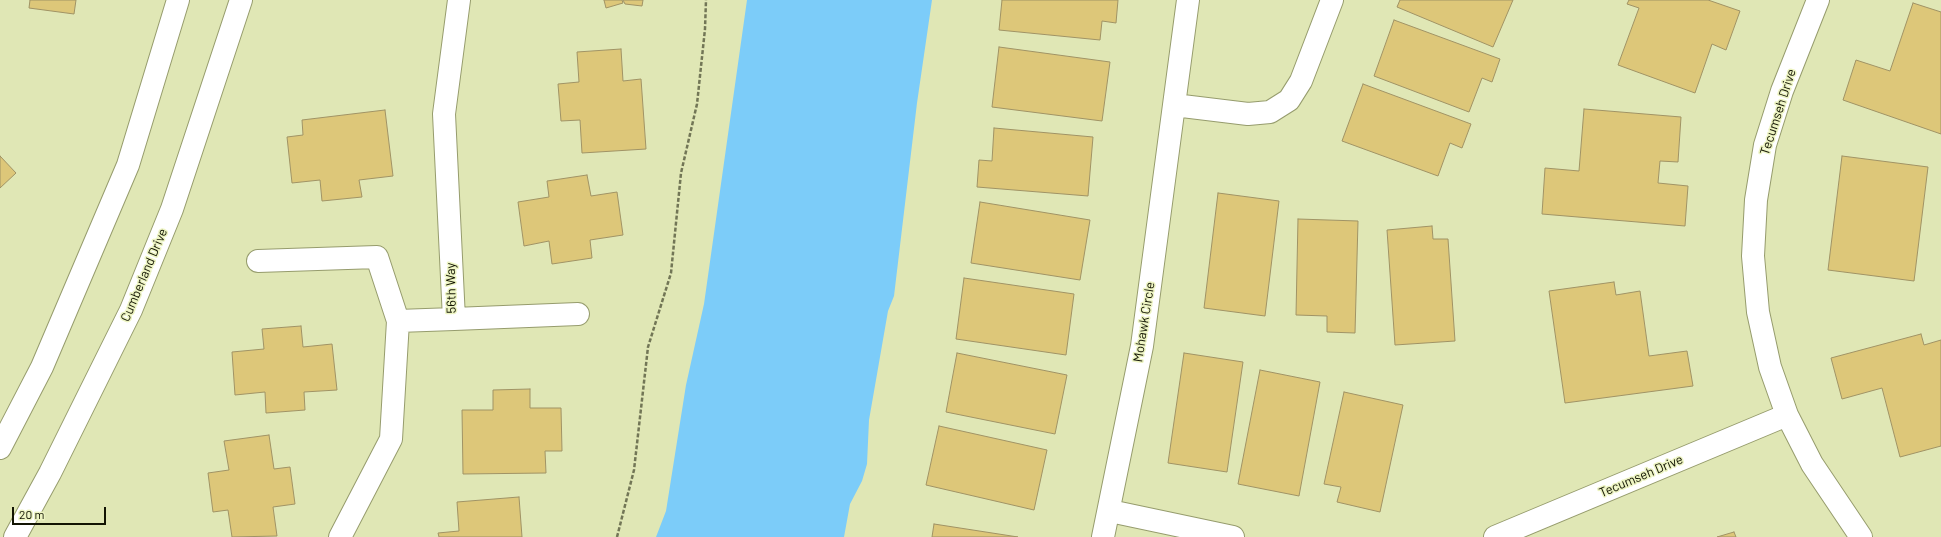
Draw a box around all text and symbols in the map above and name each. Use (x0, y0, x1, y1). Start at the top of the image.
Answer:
street label: Tecumseh Drive (1757, 67, 1799, 157)
street label: Cumberland Drive (117, 226, 171, 324)
street label: 56th Way (443, 262, 459, 314)
street label: Mohawk Circle (1130, 281, 1158, 363)
street label: Tecumseh Drive (1597, 451, 1685, 501)
scale bar (14, 499, 108, 525)
text: 20 m (19, 507, 45, 521)

